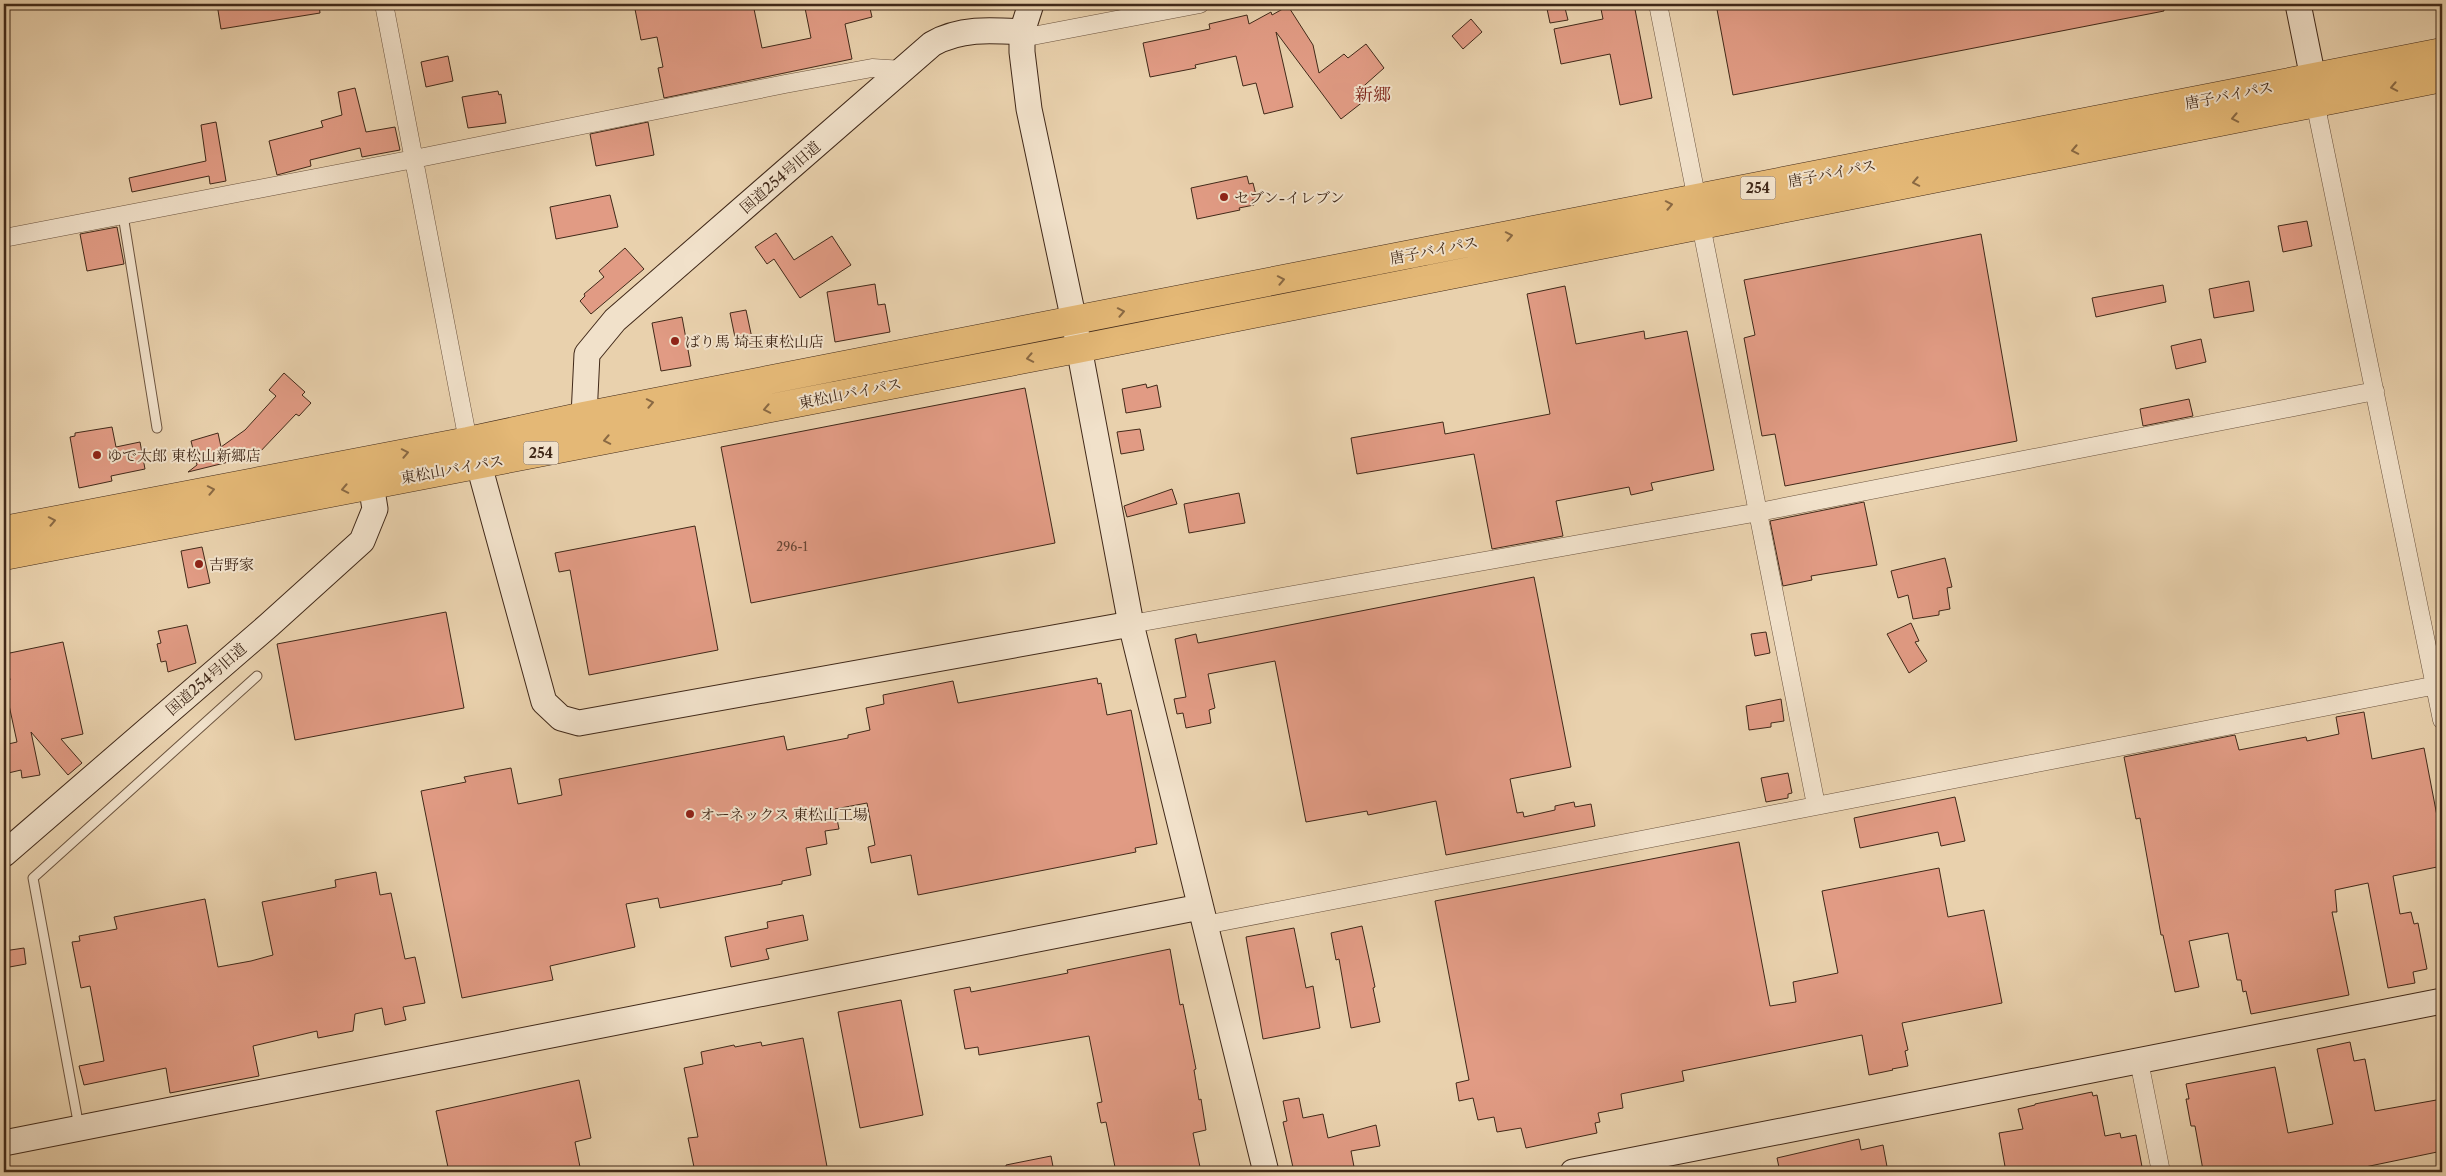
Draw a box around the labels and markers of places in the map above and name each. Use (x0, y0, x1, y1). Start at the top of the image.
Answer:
place label: セブン-イレブン (1234, 188, 1345, 207)
marker: セブン-イレブン (1218, 191, 1230, 203)
place label: ばり馬 埼玉東松山店 (685, 332, 824, 351)
marker: ばり馬 埼玉東松山店 (669, 335, 681, 347)
place label: ゆで太郎 東松山新郷店 (107, 446, 261, 465)
marker: ゆで太郎 東松山新郷店 (91, 449, 103, 461)
place label: 吉野家 (209, 555, 254, 574)
marker: 吉野家 (193, 558, 205, 570)
place label: オーネックス 東松山工場 (700, 805, 868, 824)
marker: オーネックス 東松山工場 (684, 808, 696, 820)

